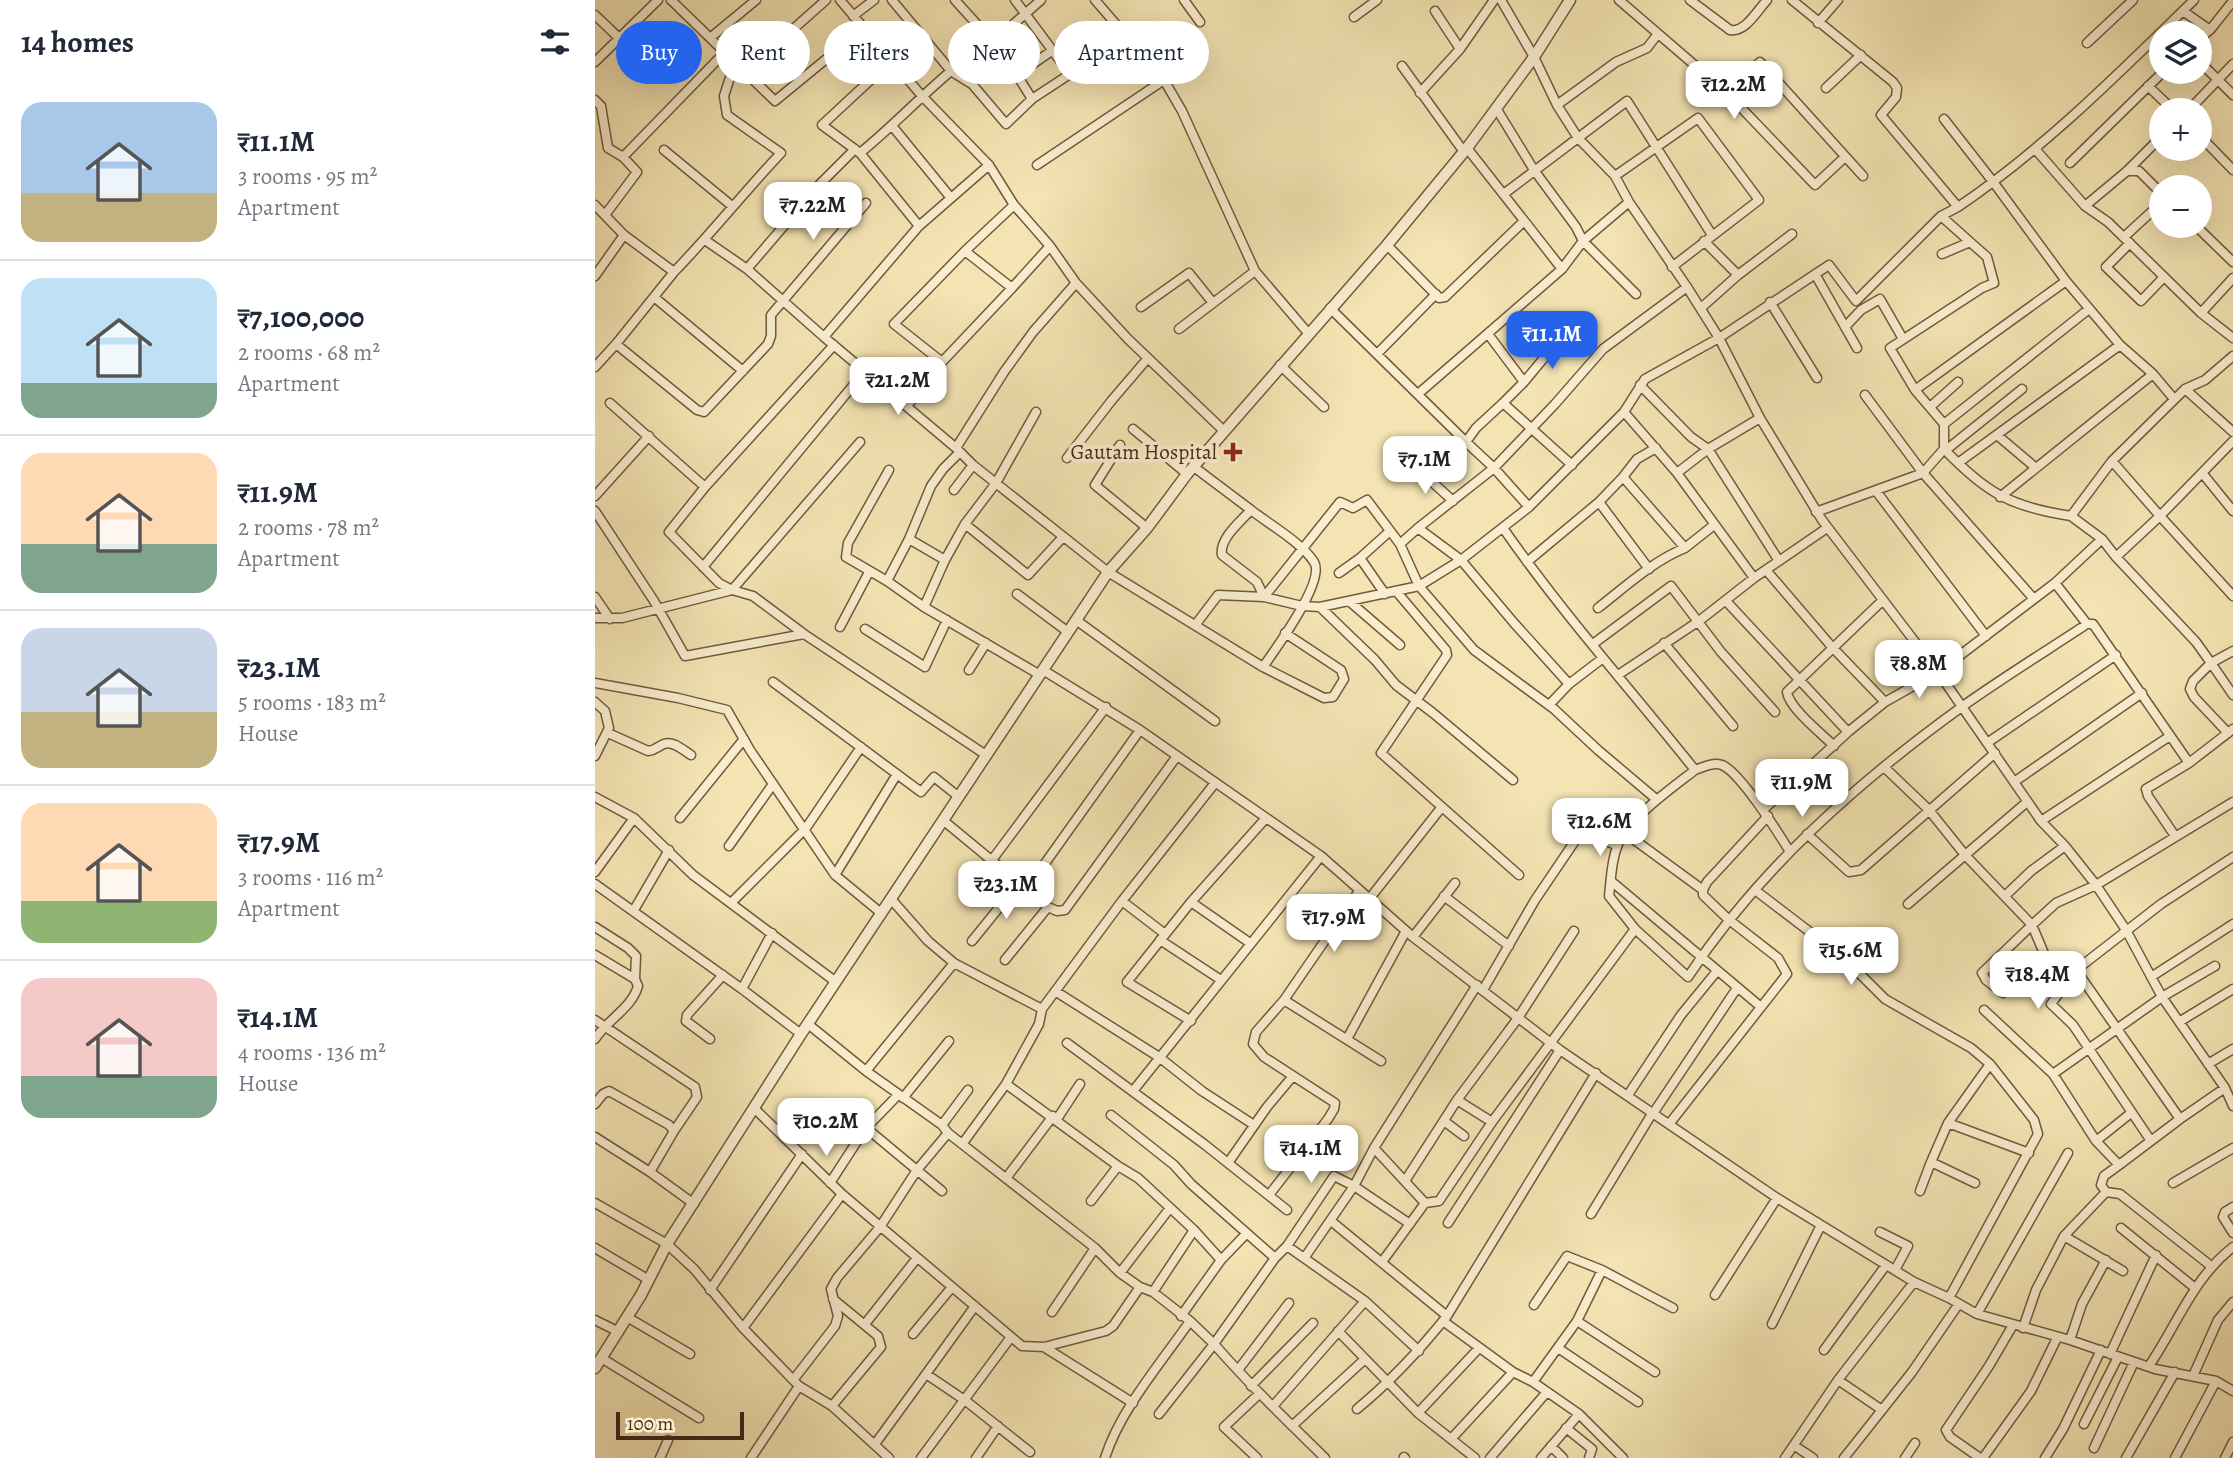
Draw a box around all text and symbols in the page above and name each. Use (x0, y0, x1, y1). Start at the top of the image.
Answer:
chip: Buy (616, 21, 702, 84)
chip: Rent (716, 21, 810, 84)
chip: Filters (824, 21, 934, 84)
chip: New (948, 21, 1040, 84)
chip: Apartment (1054, 21, 1209, 84)
map controls (2149, 21, 2212, 238)
button: layers (2149, 21, 2212, 84)
text: 14 homes (21, 22, 134, 62)
icon: filters (536, 23, 574, 61)
pin: ₹12.2M (1677, 61, 1791, 121)
text: ₹12.2M (1702, 68, 1766, 99)
button: + (2149, 98, 2212, 161)
text: ₹11.1M (238, 121, 315, 161)
icon: home (77, 130, 161, 214)
text: 3 rooms · 95 m² (238, 161, 377, 192)
button: − (2149, 175, 2212, 238)
pin: ₹7.22M (756, 182, 870, 242)
text: ₹7.22M (780, 189, 846, 220)
text: Apartment (238, 192, 340, 223)
text: ₹7,100,000 (238, 297, 364, 337)
icon: home (77, 306, 161, 390)
pin: ₹11.1M (1495, 312, 1609, 371)
text: ₹11.1M (1523, 318, 1581, 349)
text: 2 rooms · 68 m² (238, 337, 380, 368)
pin: ₹21.2M (841, 358, 955, 417)
text: ₹21.2M (866, 364, 930, 395)
text: Apartment (238, 368, 340, 399)
pin: ₹7.1M (1376, 436, 1474, 496)
place label: Gautam Hospital (1071, 438, 1217, 466)
marker: Gautam Hospital (1223, 442, 1243, 462)
text: ₹7.1M (1399, 443, 1451, 474)
text: ₹11.9M (238, 472, 318, 512)
icon: home (77, 481, 161, 565)
text: 2 rooms · 78 m² (238, 512, 379, 543)
text: Apartment (238, 543, 340, 574)
pin: ₹8.8M (1870, 640, 1968, 700)
text: ₹23.1M (238, 647, 321, 687)
text: ₹8.8M (1891, 647, 1947, 678)
icon: home (77, 656, 161, 740)
text: 5 rooms · 183 m² (238, 687, 386, 718)
text: House (238, 718, 298, 749)
pin: ₹11.9M (1745, 760, 1859, 819)
text: ₹11.9M (1771, 766, 1833, 797)
pin: ₹12.6M (1543, 798, 1657, 858)
text: ₹12.6M (1568, 805, 1632, 836)
text: ₹17.9M (238, 822, 320, 862)
icon: home (77, 831, 161, 915)
text: 3 rooms · 116 m² (238, 862, 383, 893)
pin: ₹23.1M (949, 862, 1063, 921)
text: ₹23.1M (974, 868, 1038, 899)
text: Apartment (238, 893, 340, 924)
pin: ₹17.9M (1277, 894, 1391, 954)
text: ₹17.9M (1303, 901, 1365, 932)
pin: ₹15.6M (1794, 928, 1908, 987)
text: ₹15.6M (1819, 934, 1883, 965)
pin: ₹18.4M (1981, 951, 2095, 1011)
text: ₹18.4M (2006, 958, 2070, 989)
text: ₹14.1M (238, 997, 318, 1037)
icon: home (77, 1006, 161, 1090)
text: 4 rooms · 136 m² (238, 1037, 386, 1068)
text: House (238, 1068, 298, 1099)
pin: ₹10.2M (769, 1098, 883, 1158)
text: ₹10.2M (793, 1105, 859, 1136)
pin: ₹14.1M (1254, 1126, 1368, 1185)
text: ₹14.1M (1280, 1132, 1342, 1163)
scale bar (616, 1409, 744, 1441)
text: 100 m (627, 1411, 673, 1437)

